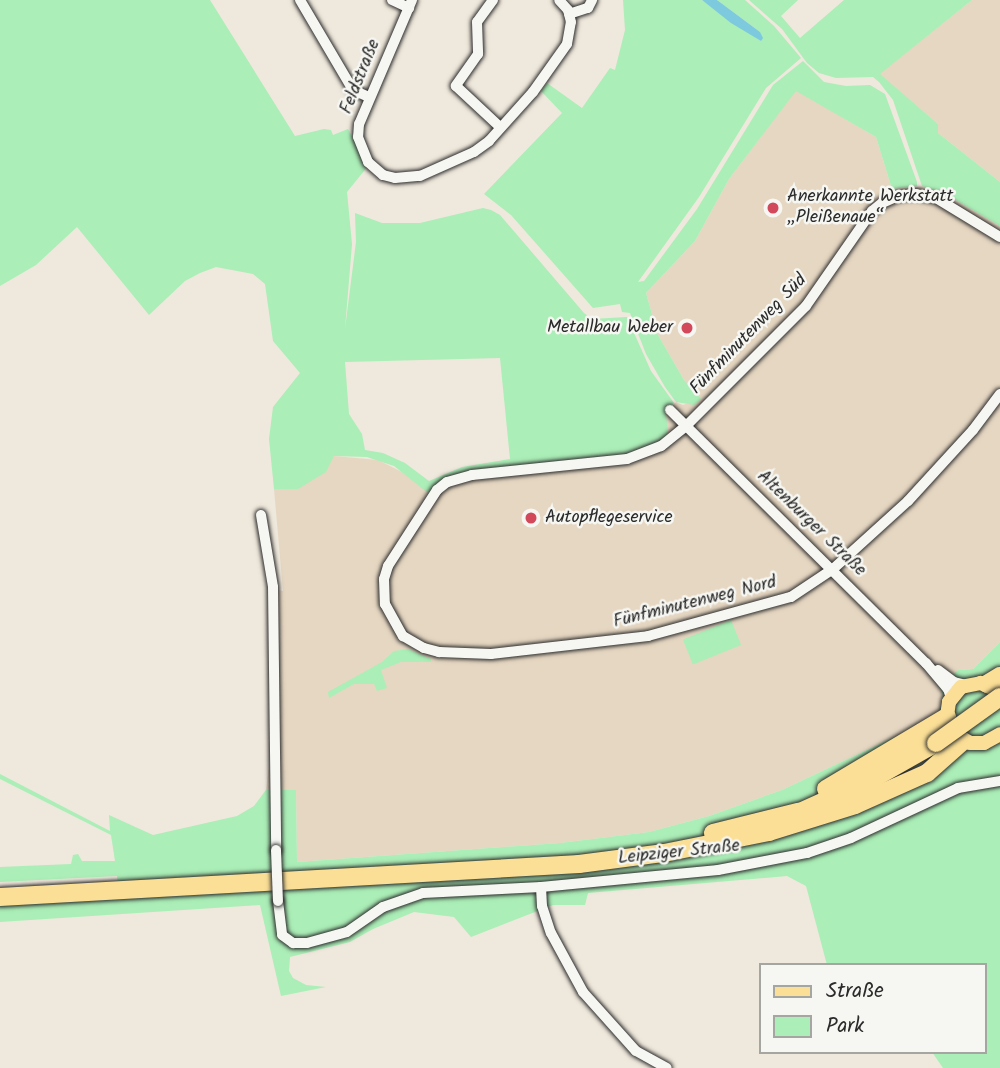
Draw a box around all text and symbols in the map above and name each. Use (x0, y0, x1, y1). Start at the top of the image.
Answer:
street label: Feldstraße (336, 37, 386, 117)
place label: Anerkannte Werkstatt „Pleißenaue“ (787, 187, 954, 230)
marker: Anerkannte Werkstatt „Pleißenaue“ (765, 200, 781, 216)
street label: Fünfminutenweg Süd (686, 270, 812, 400)
place label: Metallbau Weber (547, 317, 673, 339)
marker: Metallbau Weber (679, 320, 695, 336)
street label: Altenburger Straße (752, 466, 870, 582)
place label: Autopflegeservice (545, 507, 673, 529)
marker: Autopflegeservice (523, 510, 539, 526)
street label: Fünfminutenweg Nord (611, 572, 779, 634)
street label: Leipziger Straße (617, 836, 741, 870)
legend (758, 963, 986, 1054)
text: Straße (826, 975, 884, 1008)
text: Park (826, 1010, 864, 1043)

